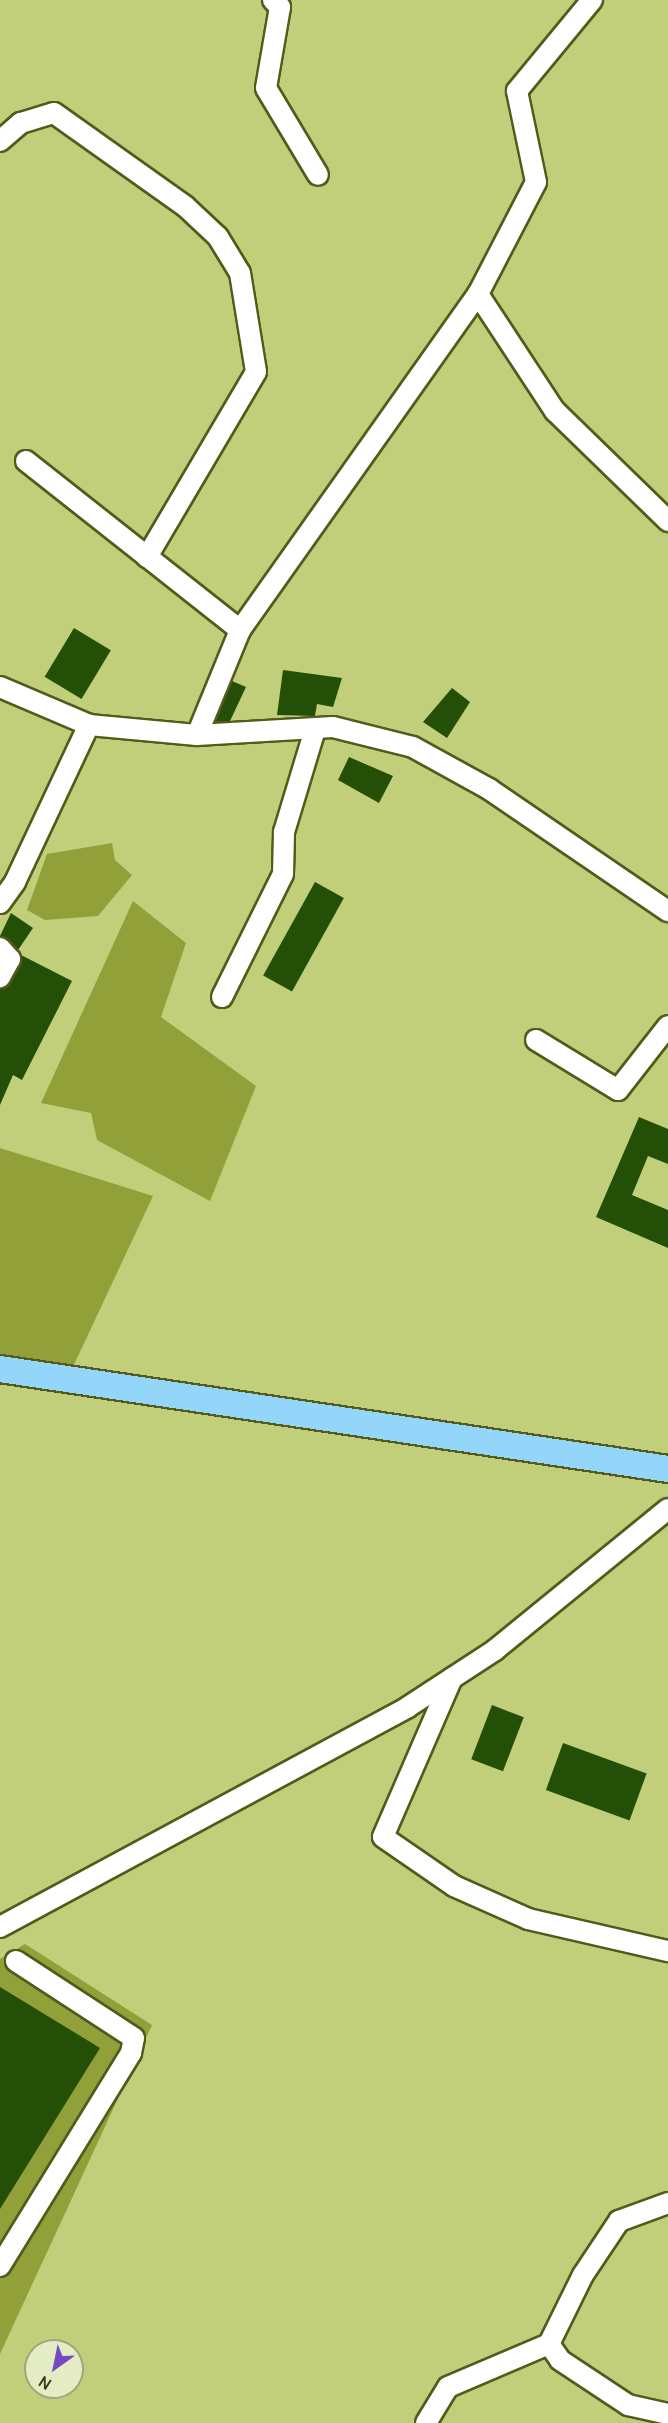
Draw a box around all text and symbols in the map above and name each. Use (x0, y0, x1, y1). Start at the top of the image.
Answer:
north arrow (24, 2339, 84, 2399)
text: N (35, 2372, 55, 2394)

